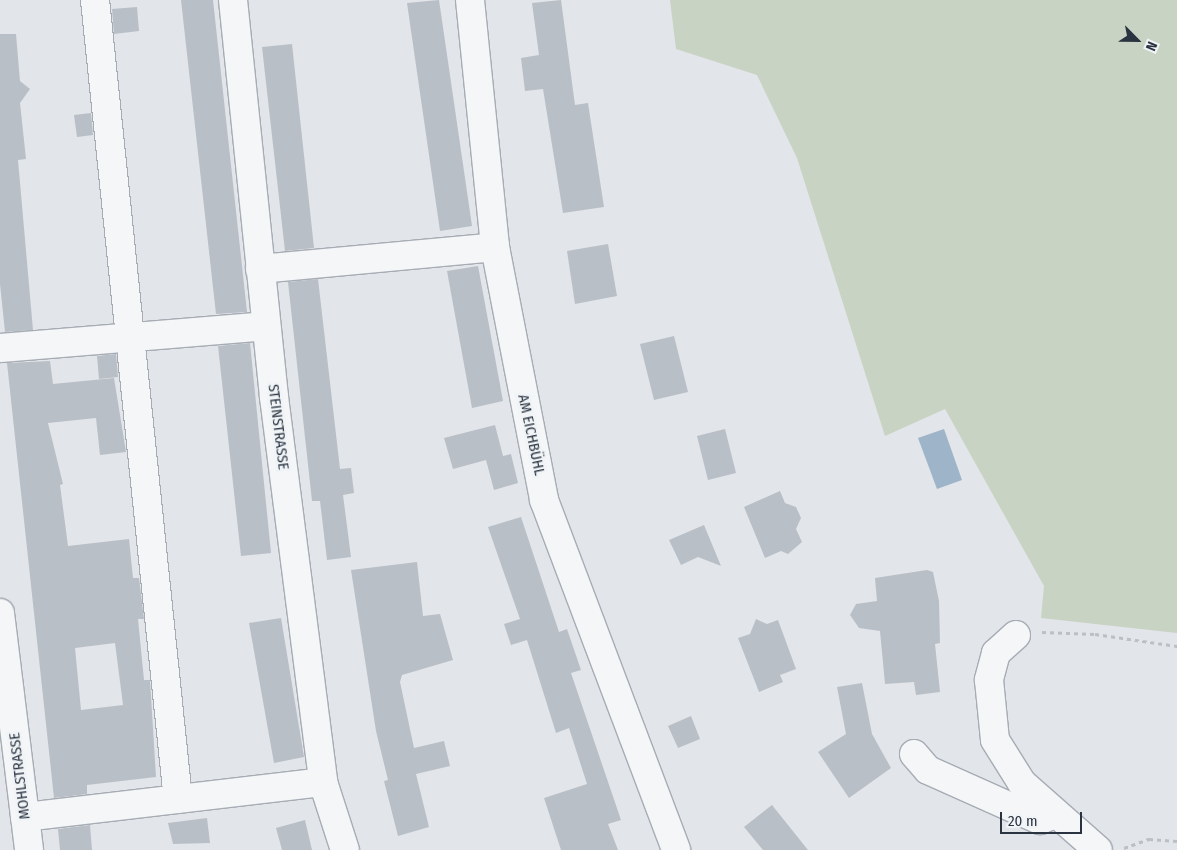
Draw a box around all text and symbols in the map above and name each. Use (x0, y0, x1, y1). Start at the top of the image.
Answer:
north arrow (1112, 15, 1162, 65)
text: N (1142, 39, 1161, 53)
street label: STEINSTRASSE (264, 383, 292, 471)
street label: AM EICHBÜHL (514, 393, 548, 477)
street label: MOHLSTRASSE (6, 732, 34, 820)
scale bar (1002, 802, 1084, 834)
text: 20 m (1008, 812, 1038, 830)

